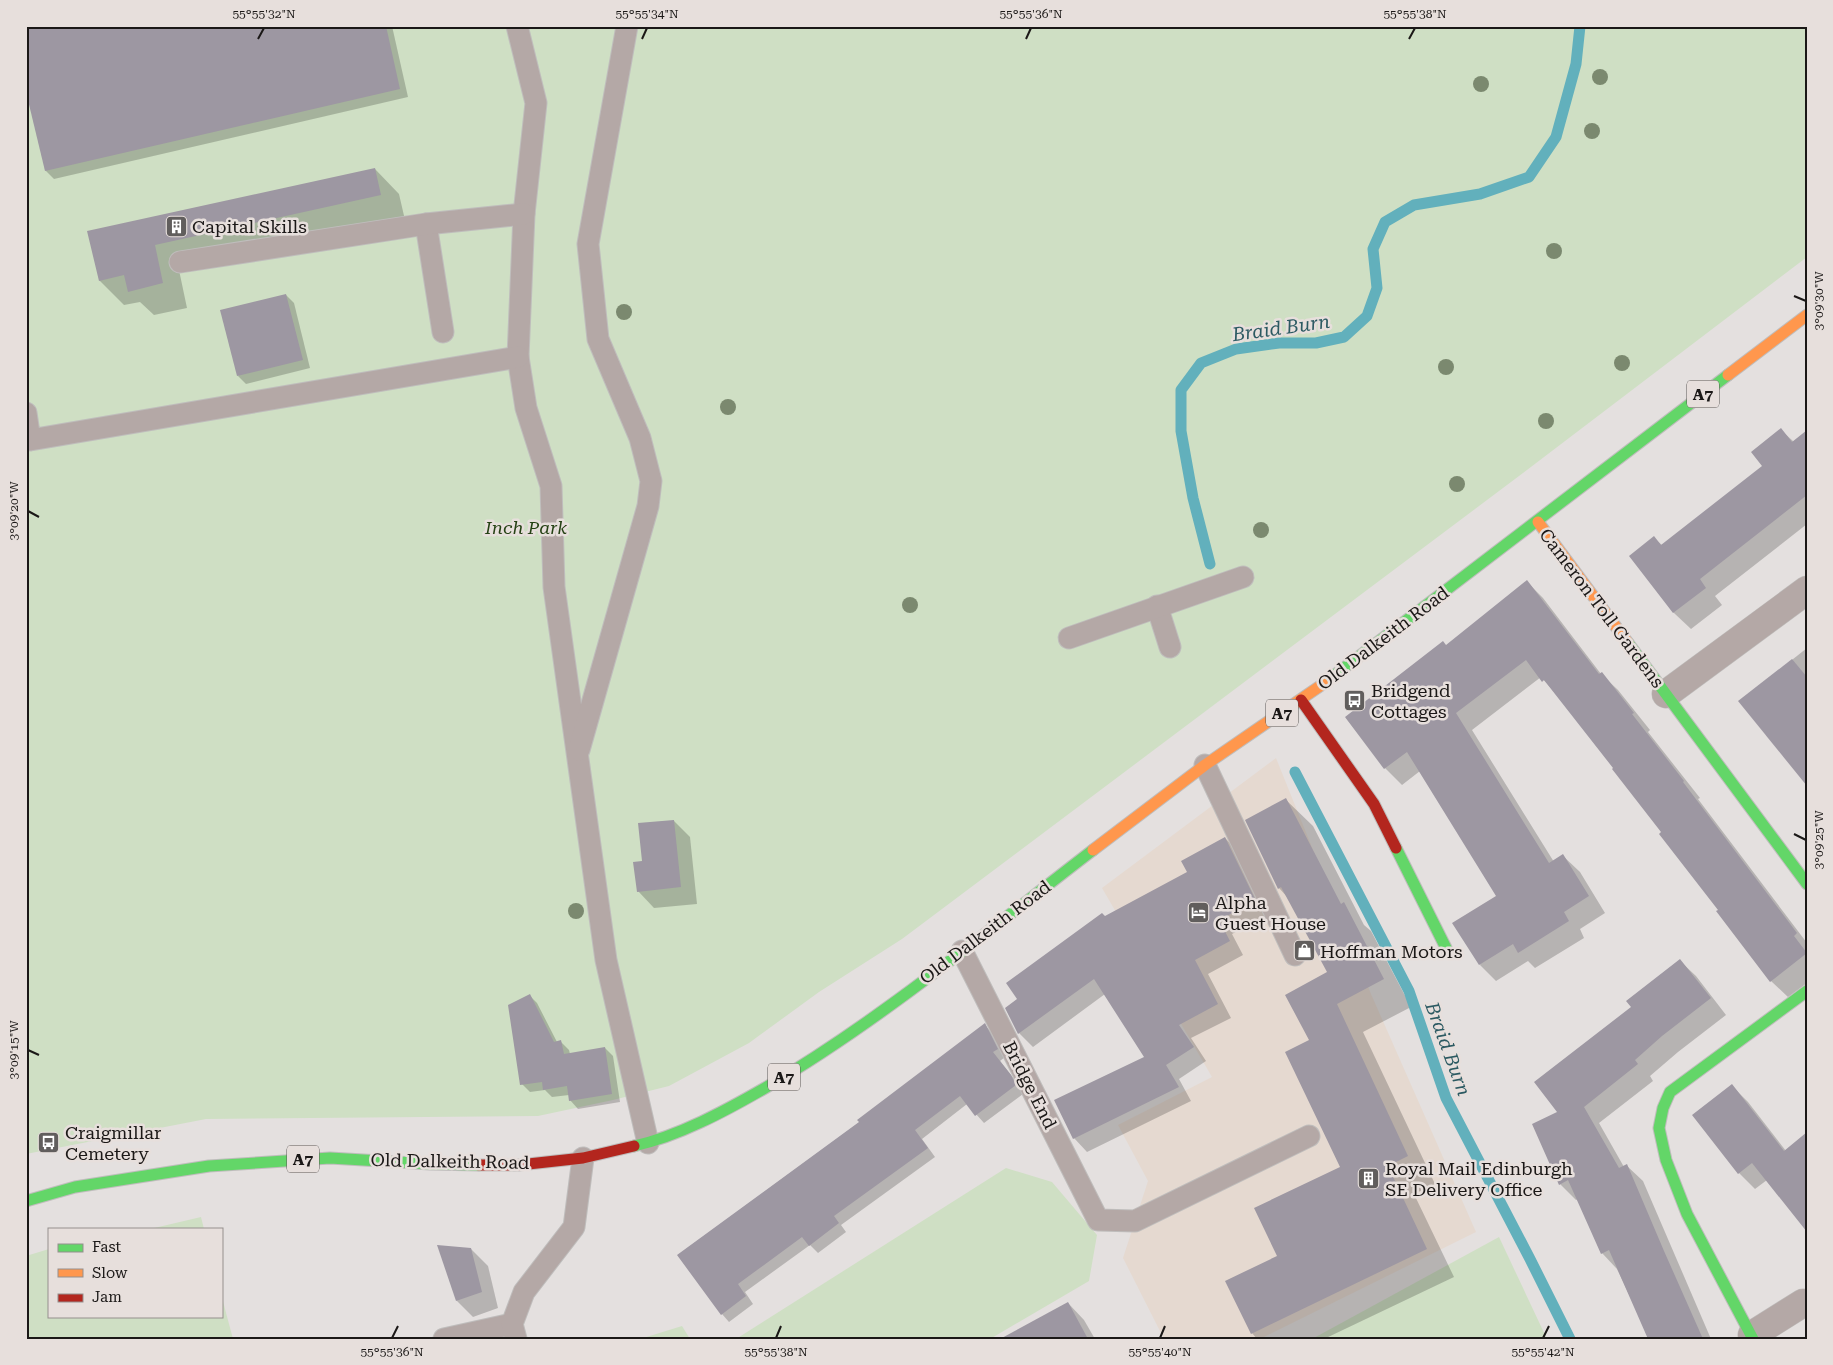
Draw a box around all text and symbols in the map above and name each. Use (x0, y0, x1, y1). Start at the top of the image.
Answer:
text: 55°55'32"N (232, 7, 296, 21)
text: 55°55'34"N (615, 7, 679, 21)
text: 55°55'36"N (999, 7, 1063, 21)
text: 55°55'38"N (1383, 7, 1447, 21)
building icon: Capital Skills (164, 214, 188, 238)
place label: Capital Skills (192, 216, 307, 237)
text: 3°09'30"W (1812, 271, 1826, 331)
water label: Braid Burn (1230, 310, 1331, 346)
road number: A7 (1687, 380, 1719, 408)
text: 3°09'20"W (7, 481, 21, 541)
park label: Inch Park (484, 517, 567, 538)
street label: Cameron Toll Gardens (1535, 524, 1669, 692)
street label: Old Dalkeith Road (1313, 582, 1453, 694)
place label: Bridgend Cottages (1371, 680, 1451, 722)
bus stop icon: Bridgend Cottages (1343, 688, 1367, 712)
road number: A7 (1266, 700, 1298, 726)
text: 3°09'25"W (1812, 810, 1826, 870)
street label: Old Dalkeith Road (915, 876, 1055, 988)
place label: Alpha Guest House (1215, 892, 1326, 934)
hotel icon: Alpha Guest House (1187, 900, 1211, 924)
shop icon: Hoffman Motors (1292, 939, 1316, 963)
place label: Hoffman Motors (1320, 941, 1463, 962)
water label: Braid Burn (1420, 998, 1476, 1099)
text: 3°09'15"W (7, 1020, 21, 1080)
street label: Bridge End (999, 1038, 1061, 1133)
road number: A7 (768, 1064, 800, 1090)
place label: Craigmillar Cemetery (65, 1122, 161, 1164)
bus stop icon: Craigmillar Cemetery (37, 1130, 61, 1154)
road number: A7 (287, 1146, 319, 1172)
street label: Old Dalkeith Road (370, 1149, 530, 1173)
place label: Royal Mail Edinburgh SE Delivery Office (1385, 1158, 1573, 1200)
building icon: Royal Mail Edinburgh SE Delivery Office (1357, 1166, 1381, 1190)
legend (48, 1228, 222, 1318)
text: Fast (92, 1238, 122, 1256)
text: Slow (92, 1264, 128, 1282)
text: Jam (92, 1288, 122, 1306)
text: 55°55'36"N (360, 1345, 424, 1359)
text: 55°55'38"N (744, 1345, 808, 1359)
text: 55°55'40"N (1128, 1345, 1192, 1359)
text: 55°55'42"N (1511, 1345, 1575, 1359)

